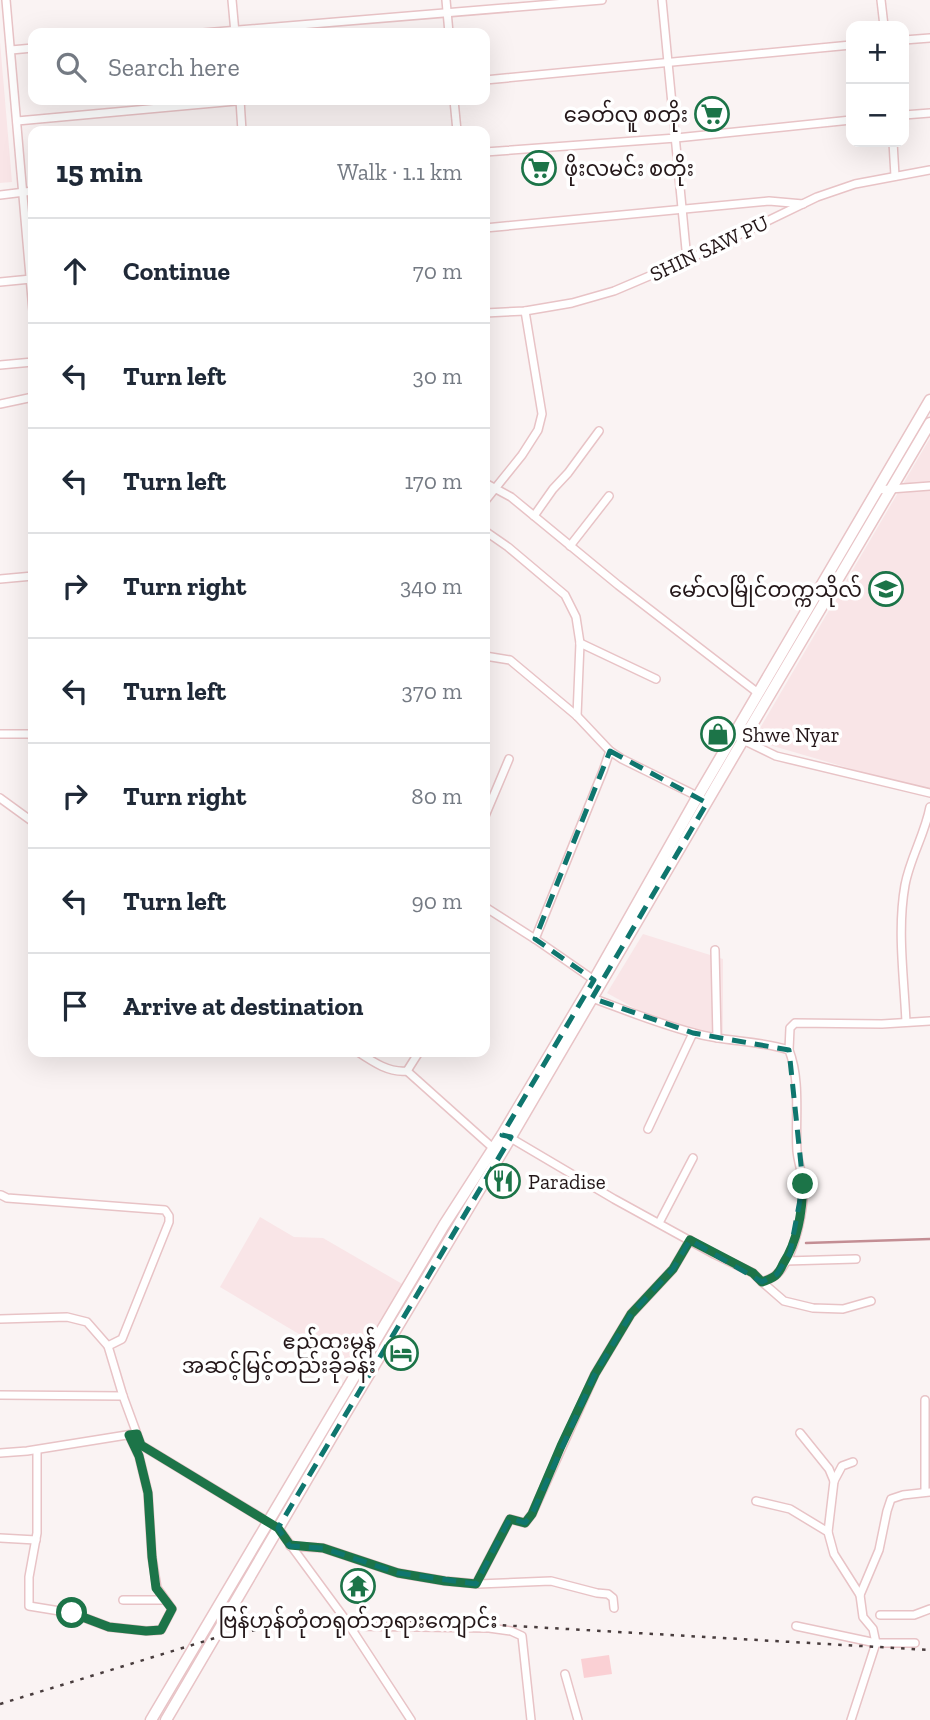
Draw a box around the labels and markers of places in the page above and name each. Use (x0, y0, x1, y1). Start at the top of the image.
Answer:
supermarket icon: ခေတ်လူ စတိုး (693, 95, 731, 133)
place label: ခေတ်လူ စတိုး (564, 99, 688, 132)
supermarket icon: ဖိုးလမင်း စတိုး (520, 149, 558, 187)
place label: ဖိုးလမင်း စတိုး (564, 153, 694, 186)
school or university icon: မော်လမြိုင်တက္ကသိုလ် (867, 570, 905, 608)
place label: မော်လမြိုင်တက္ကသိုလ် (669, 574, 862, 607)
shop icon: Shwe Nyar (699, 715, 737, 753)
place label: Shwe Nyar (742, 722, 840, 747)
restaurant icon: Paradise (484, 1162, 522, 1200)
place label: Paradise (528, 1169, 606, 1194)
place label: ဧည့်ထူးမွန် အဆင့်မြင့်တည်းခိုခန်း (182, 1326, 376, 1383)
hotel icon: ဧည့်ထူးမွန် အဆင့်မြင့်တည်းခိုခန်း (382, 1334, 420, 1372)
temple icon: ဗြန်ဟုန်တုံတရုတ်ဘုရားကျောင်း (339, 1567, 377, 1605)
place label: ဗြန်ဟုန်တုံတရုတ်ဘုရားကျောင်း (219, 1605, 497, 1639)

